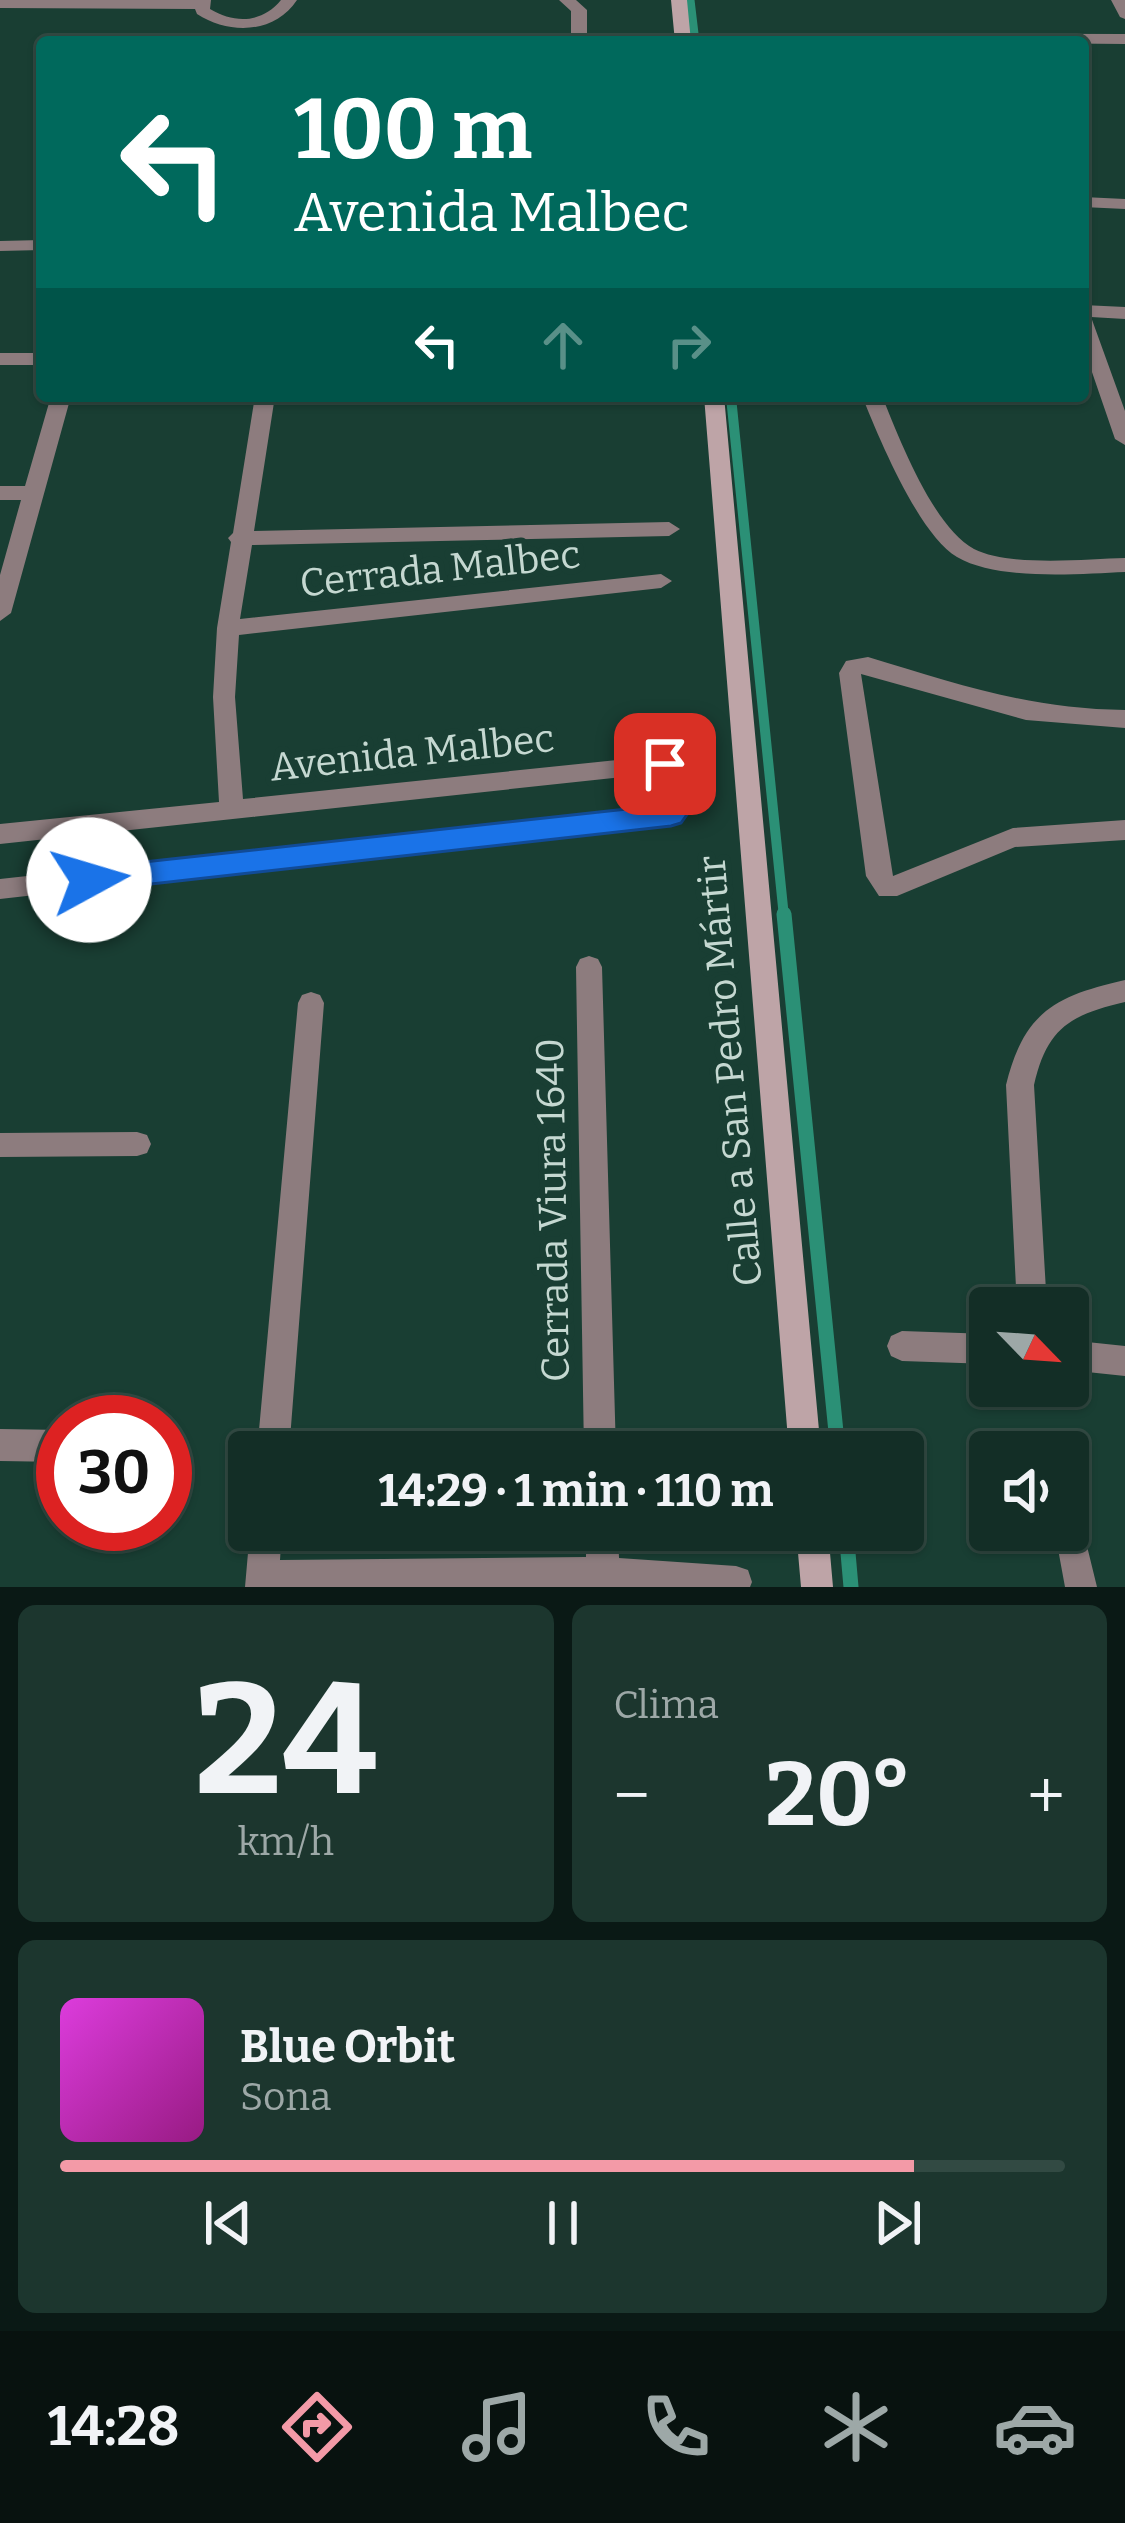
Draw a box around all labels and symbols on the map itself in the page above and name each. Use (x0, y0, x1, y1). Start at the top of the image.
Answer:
street label: Cerrada Malbec (297, 531, 583, 607)
pin (614, 713, 716, 815)
street label: Avenida Malbec (268, 715, 556, 791)
position arrow (26, 817, 152, 943)
street label: Calle a San Pedro Mártir (688, 854, 772, 1288)
street label: Cerrada Viura 1640 (527, 1038, 579, 1382)
north arrow (969, 1287, 1089, 1407)
speed limit sign: 30 (36, 1395, 192, 1551)

